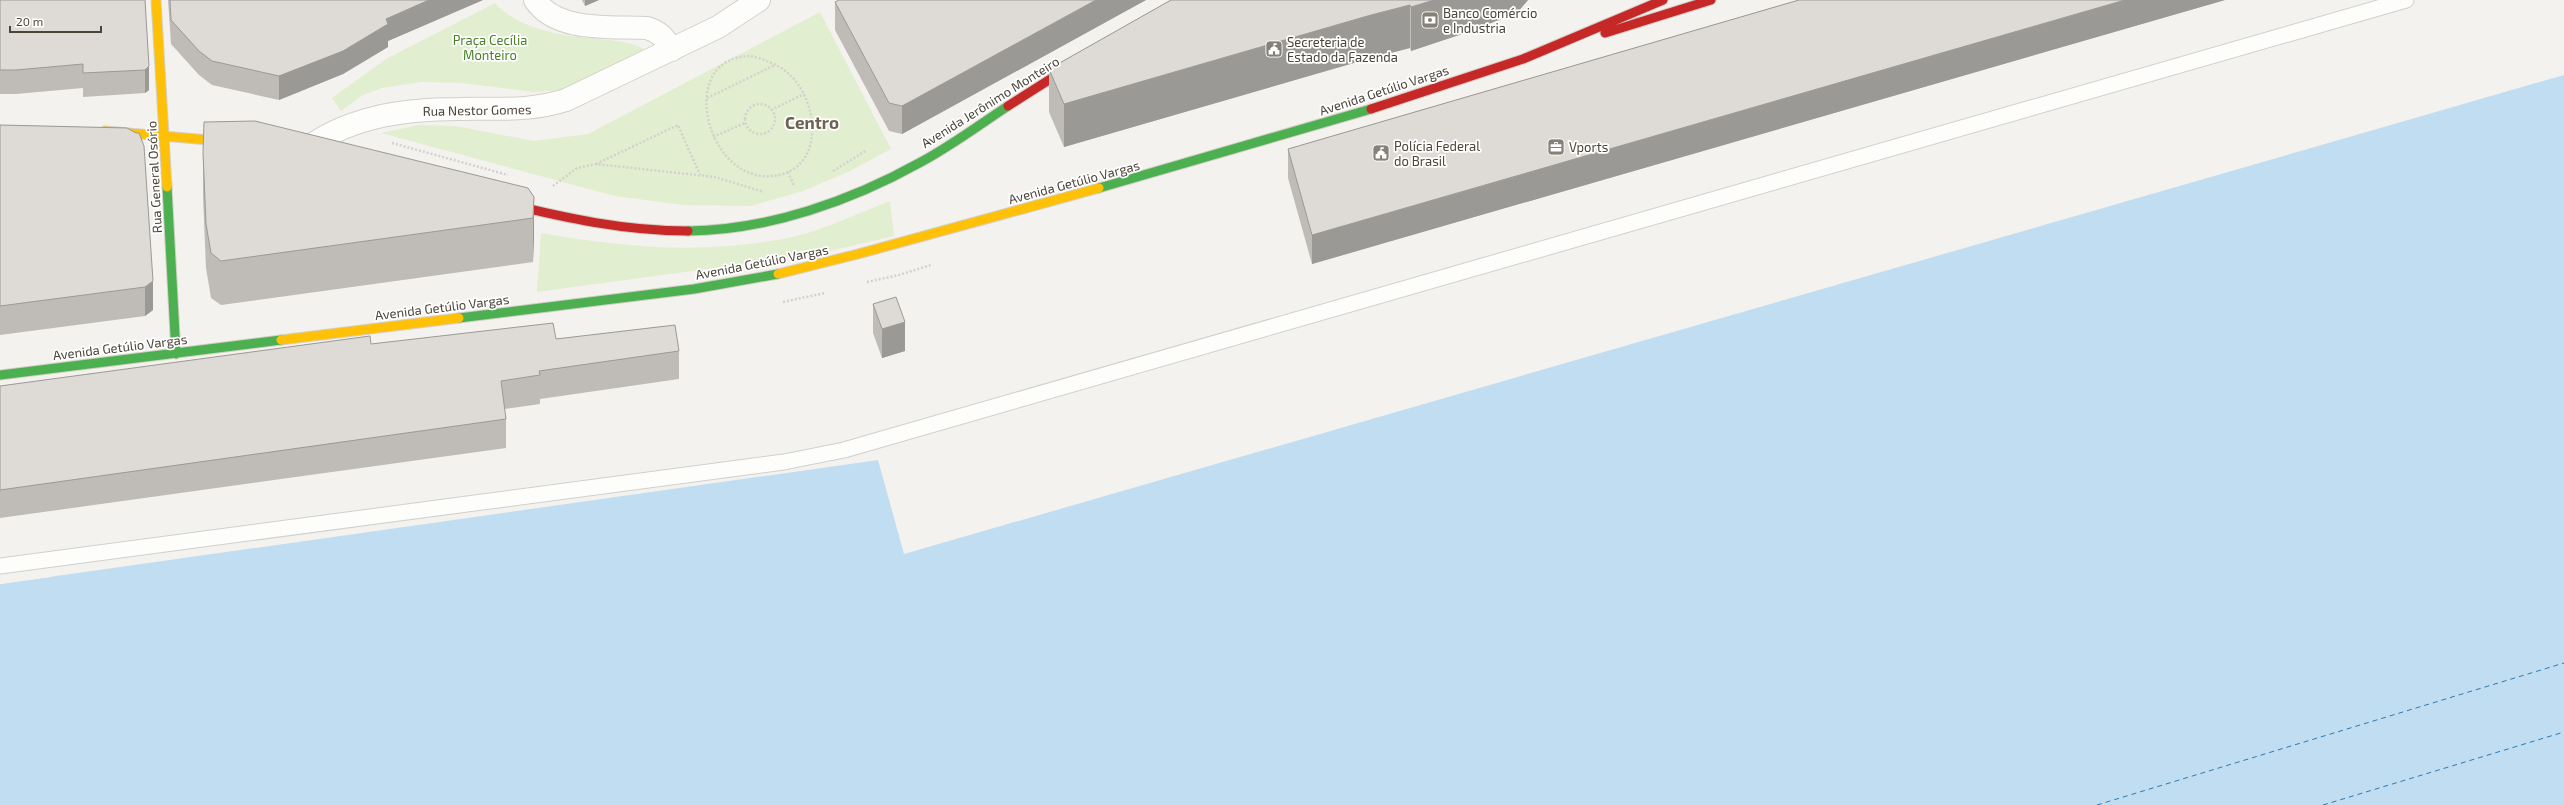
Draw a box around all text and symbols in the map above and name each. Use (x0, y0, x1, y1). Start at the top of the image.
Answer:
place label: Banco Comércio e Industria (1443, 5, 1537, 36)
scale bar (10, 8, 101, 34)
bank icon: Banco Comércio e Industria (1420, 10, 1440, 30)
text: 20 m (16, 14, 43, 28)
park label: Praça Cecília Monteiro (453, 32, 527, 63)
place label: Secreteria de Estado da Fazenda (1287, 34, 1398, 65)
public building icon: Secreteria de Estado da Fazenda (1264, 39, 1284, 59)
street label: Avenida Jerônimo Monteiro (918, 53, 1062, 151)
street label: Avenida Getúlio Vargas (1317, 61, 1451, 119)
street label: Rua Nestor Gomes (422, 101, 532, 119)
district label: Centro (785, 112, 839, 132)
street label: Rua General Osório (143, 120, 165, 234)
office icon: Vports (1546, 137, 1566, 157)
place label: Polícia Federal do Brasil (1394, 138, 1480, 169)
place label: Vports (1569, 139, 1608, 155)
public building icon: Polícia Federal do Brasil (1371, 143, 1391, 163)
street label: Avenida Getúlio Vargas (1007, 157, 1141, 207)
street label: Avenida Getúlio Vargas (694, 241, 830, 283)
street label: Avenida Getúlio Vargas (374, 291, 510, 323)
street label: Avenida Getúlio Vargas (52, 331, 188, 363)

